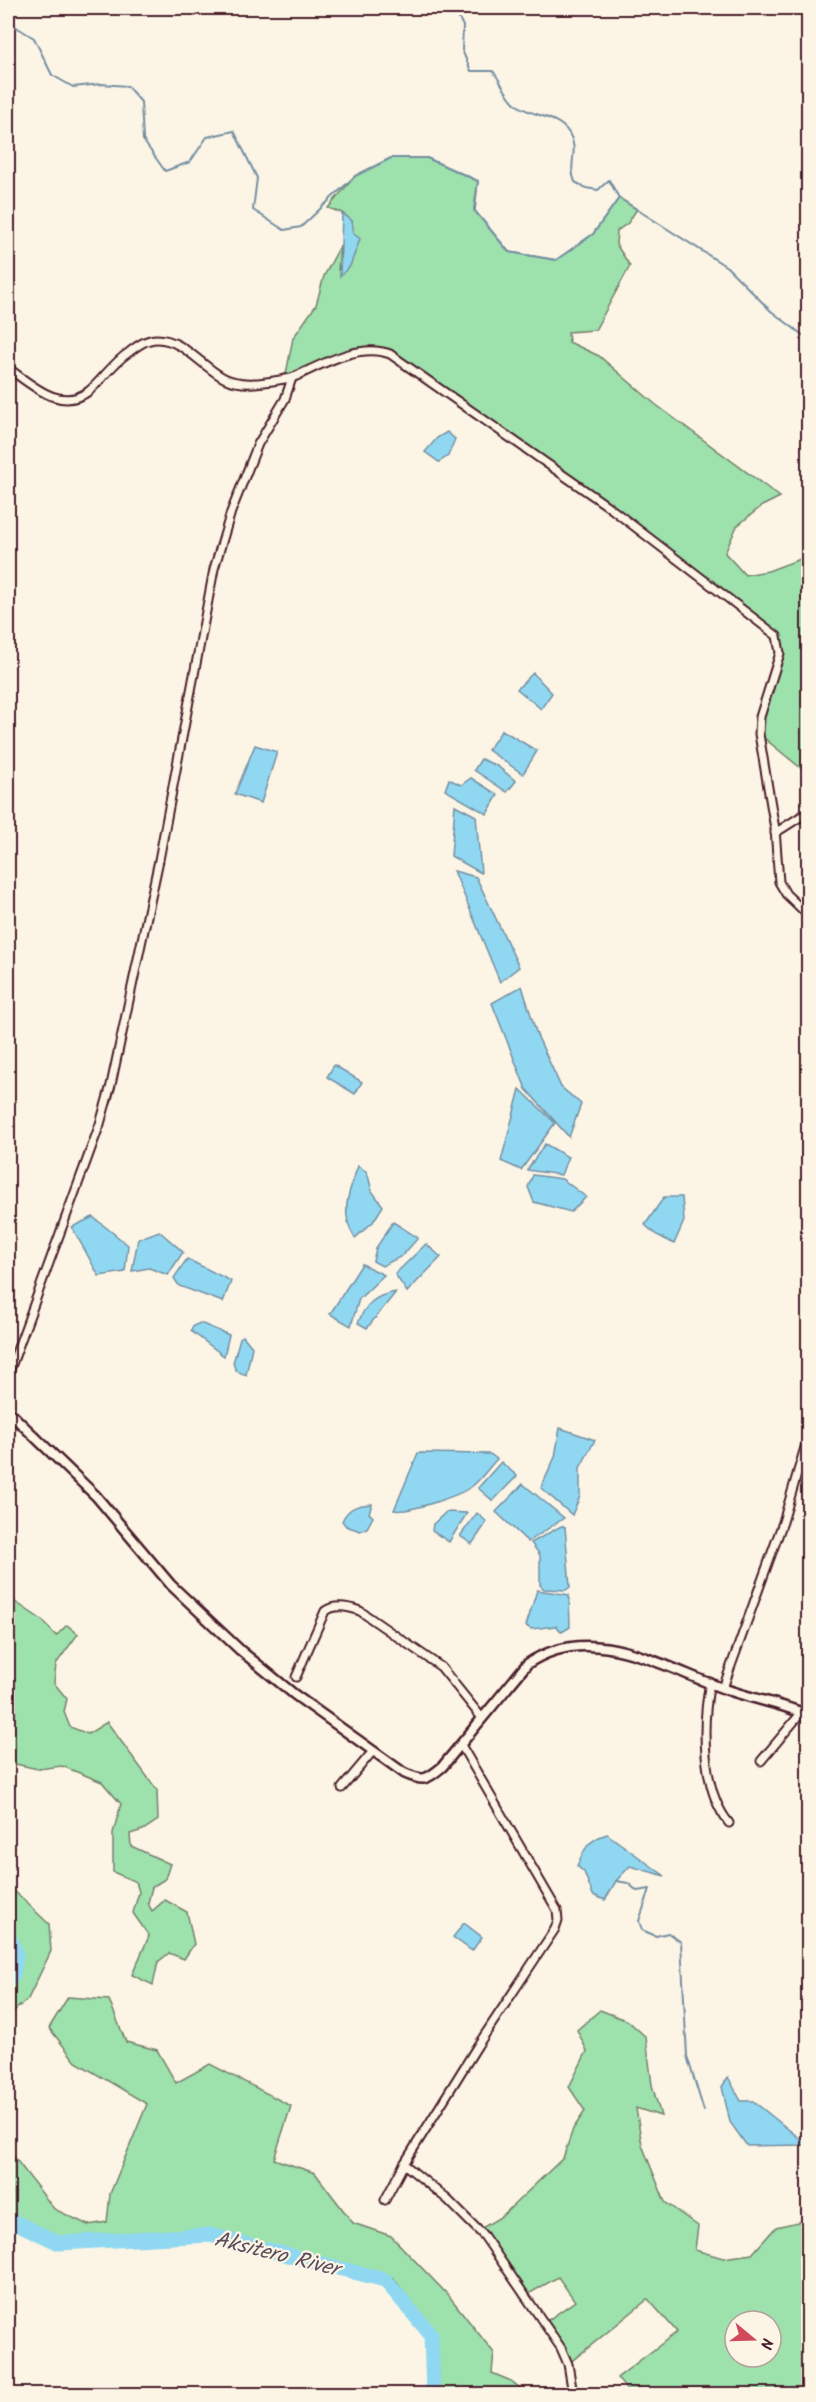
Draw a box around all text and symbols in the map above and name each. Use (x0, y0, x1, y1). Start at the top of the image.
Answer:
water label: Aksitero River (210, 2223, 347, 2289)
north arrow (723, 2309, 783, 2369)
text: N (752, 2335, 779, 2352)

